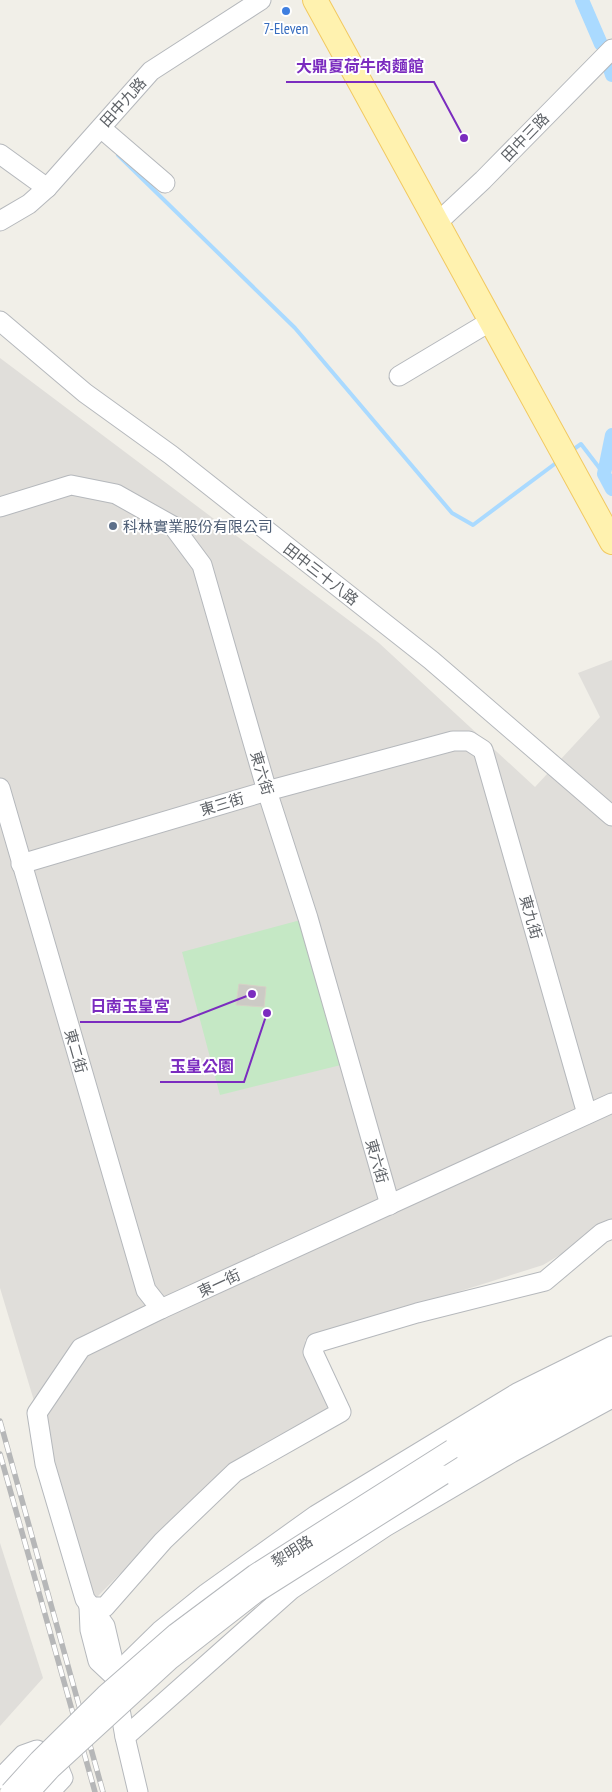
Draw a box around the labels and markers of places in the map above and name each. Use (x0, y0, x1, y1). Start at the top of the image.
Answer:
marker: 7-Eleven (280, 5, 292, 17)
place label: 7-Eleven (264, 19, 308, 38)
callout: 大鼎夏荷牛肉麵館 (286, 51, 434, 82)
place label: 科林實業股份有限公司 (123, 517, 273, 536)
marker: 科林實業股份有限公司 (107, 520, 119, 532)
callout: 日南玉皇宮 (80, 991, 180, 1022)
callout: 玉皇公園 (160, 1051, 244, 1082)

